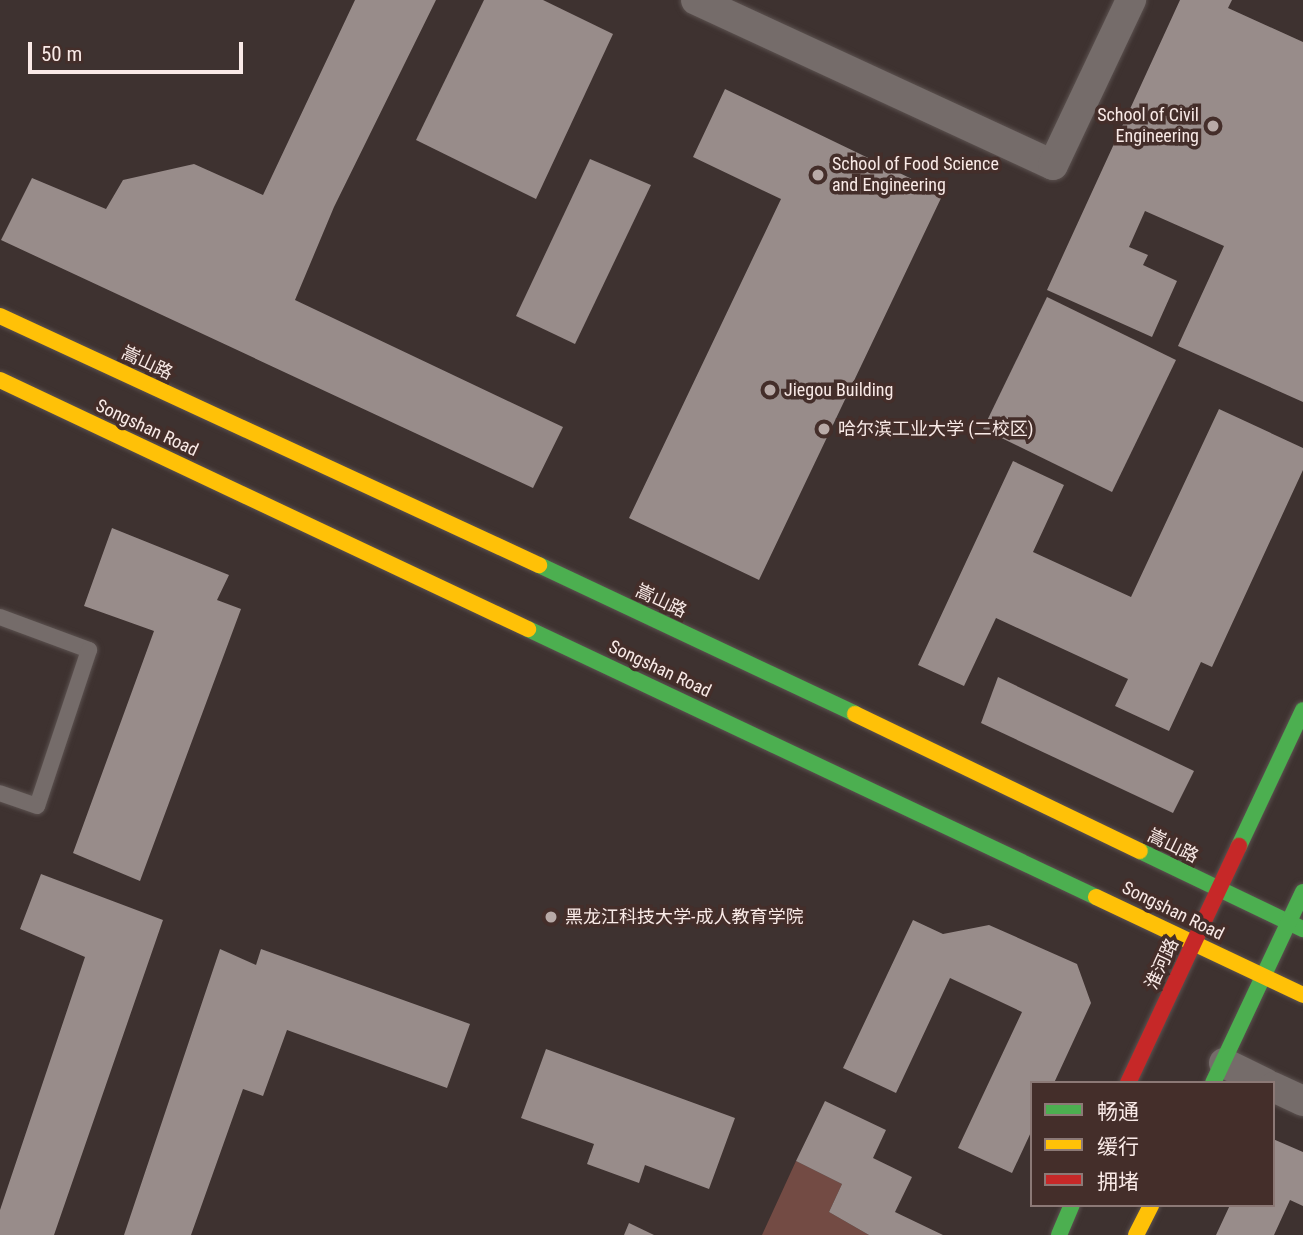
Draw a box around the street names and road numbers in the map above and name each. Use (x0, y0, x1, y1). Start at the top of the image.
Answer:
street label: 嵩山路 (118, 342, 176, 384)
street label: Songshan Road (92, 395, 202, 461)
street label: 嵩山路 (632, 580, 690, 622)
street label: Songshan Road (605, 636, 715, 702)
street label: 嵩山路 (1144, 824, 1202, 868)
street label: Songshan Road (1119, 877, 1227, 945)
street label: 淮河路 (1141, 935, 1183, 993)

